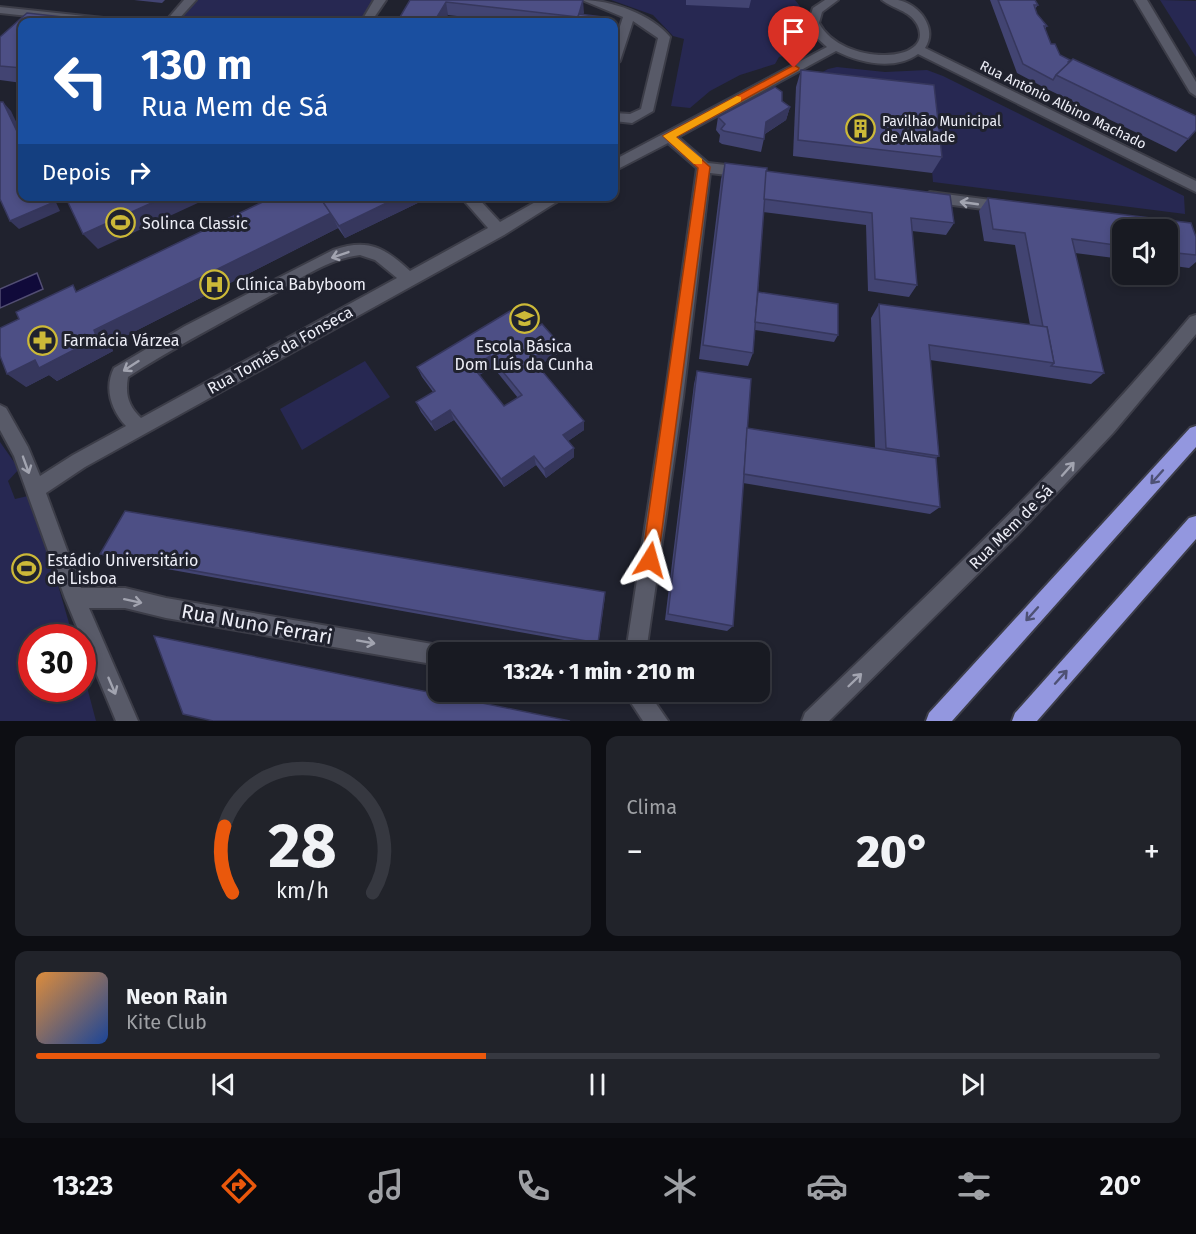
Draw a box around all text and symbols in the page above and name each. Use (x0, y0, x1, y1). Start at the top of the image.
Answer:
pin (768, 6, 819, 68)
icon: arrive (777, 15, 810, 48)
text: 130 m (141, 40, 252, 90)
icon: left (42, 42, 120, 120)
street label: Rua António Albino Machado (977, 57, 1149, 153)
text: Rua Mem de Sá (141, 91, 328, 123)
building icon: Pavilhão Municipal de Alvalade (845, 113, 877, 145)
place label: Pavilhão Municipal de Alvalade (882, 113, 1001, 146)
icon: right (123, 156, 156, 189)
text: Depois (42, 159, 111, 186)
one-way arrow (960, 197, 980, 208)
sports icon: Solinca Classic (105, 207, 137, 239)
place label: Solinca Classic (142, 214, 248, 233)
map controls (1112, 219, 1178, 285)
button: sound (1112, 219, 1178, 285)
one-way arrow (332, 250, 350, 261)
hospital icon: Clínica Babyboom (199, 268, 231, 300)
place label: Clínica Babyboom (236, 275, 366, 294)
street label: Rua Tomás da Fonseca (204, 302, 356, 398)
school or university icon: Escola Básica Dom Luís da Cunha (508, 302, 540, 334)
pharmacy icon: Farmácia Várzea (26, 324, 58, 356)
place label: Farmácia Várzea (63, 331, 179, 350)
place label: Escola Básica Dom Luís da Cunha (455, 337, 593, 374)
one-way arrow (123, 360, 140, 372)
one-way arrow (21, 455, 32, 474)
one-way arrow (1061, 462, 1075, 477)
one-way arrow (1150, 469, 1164, 484)
street label: Rua Mem de Sá (965, 481, 1057, 573)
position arrow (618, 528, 682, 592)
place label: Estádio Universitário de Lisboa (47, 551, 198, 588)
sports icon: Estádio Universitário de Lisboa (10, 553, 42, 585)
one-way arrow (123, 595, 142, 607)
street label: Rua Nuno Ferrari (180, 599, 334, 649)
one-way arrow (1025, 606, 1039, 621)
speed limit sign: 30 (18, 624, 96, 702)
one-way arrow (356, 637, 376, 648)
text: 13:24 · 1 min · 210 m (503, 658, 695, 685)
one-way arrow (1054, 670, 1068, 685)
one-way arrow (847, 673, 862, 687)
one-way arrow (107, 676, 118, 695)
text: Clima (627, 795, 677, 819)
text: 28 (268, 809, 337, 884)
text: 20° (856, 825, 930, 879)
text: − (627, 832, 643, 872)
text: + (1144, 832, 1160, 872)
text: km/h (276, 878, 329, 904)
text: Neon Rain (126, 983, 228, 1010)
text: Kite Club (126, 1010, 207, 1034)
icon: previous (207, 1068, 240, 1101)
icon: pause (581, 1068, 614, 1101)
icon: next (956, 1068, 989, 1101)
icon: directions (218, 1165, 260, 1207)
icon: music (365, 1165, 407, 1207)
icon: phone (512, 1165, 554, 1207)
icon: climate (659, 1165, 701, 1207)
icon: car (806, 1165, 848, 1207)
icon: filters (953, 1165, 995, 1207)
text: 13:23 (52, 1170, 113, 1202)
text: 20° (1100, 1170, 1144, 1202)

